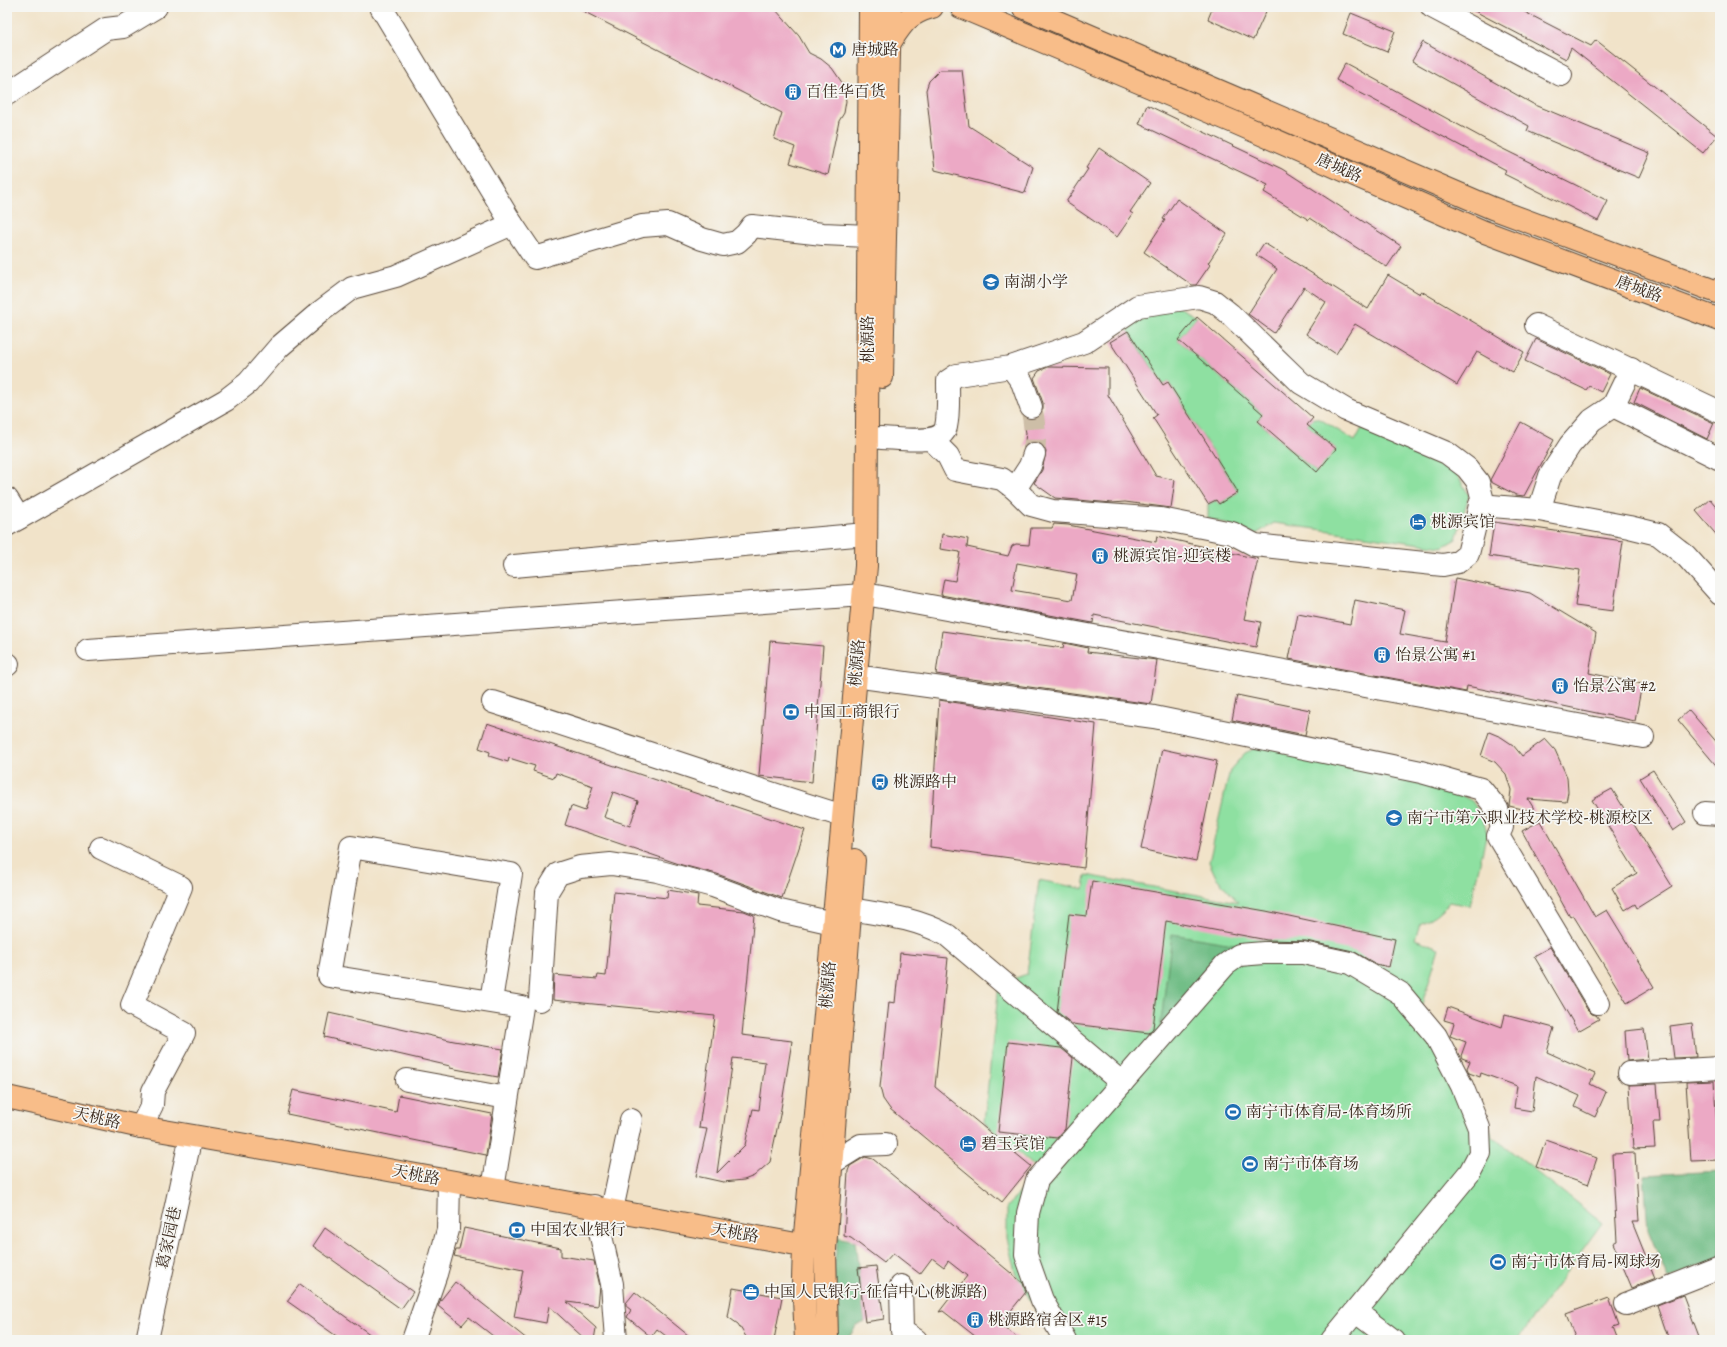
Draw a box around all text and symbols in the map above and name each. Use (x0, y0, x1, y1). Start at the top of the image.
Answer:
place label: 唐城路 (851, 39, 899, 61)
metro station icon: 唐城路 (828, 40, 848, 60)
place label: 百佳华百货 (806, 81, 886, 103)
building icon: 百佳华百货 (783, 82, 803, 102)
street label: 唐城路 (1313, 148, 1365, 188)
street label: 唐城路 (1613, 270, 1665, 308)
place label: 南湖小学 (1004, 271, 1068, 293)
school or university icon: 南湖小学 (981, 272, 1001, 292)
street label: 桃源路 (857, 315, 879, 363)
place label: 桃源宾馆 (1431, 511, 1495, 533)
hotel icon: 桃源宾馆 (1408, 512, 1428, 532)
place label: 桃源宾馆-迎宾楼 (1113, 545, 1231, 567)
building icon: 桃源宾馆-迎宾楼 (1090, 546, 1110, 566)
street label: 桃源路 (844, 638, 870, 688)
place label: 怡景公寓 #1 (1395, 644, 1476, 666)
building icon: 怡景公寓 #1 (1372, 645, 1392, 665)
place label: 怡景公寓 #2 (1573, 675, 1656, 697)
building icon: 怡景公寓 #2 (1550, 676, 1570, 696)
place label: 中国工商银行 (804, 701, 900, 723)
bank icon: 中国工商银行 (781, 702, 801, 722)
place label: 桃源路中 (893, 771, 957, 793)
bus stop icon: 桃源路中 (870, 772, 890, 792)
place label: 南宁市第六职业技术学校-桃源校区 (1407, 807, 1653, 829)
school or university icon: 南宁市第六职业技术学校-桃源校区 (1384, 808, 1404, 828)
street label: 桃源路 (815, 960, 841, 1010)
place label: 南宁市体育局-体育场所 (1246, 1101, 1412, 1123)
street label: 天桃路 (71, 1102, 123, 1134)
sports icon: 南宁市体育局-体育场所 (1223, 1102, 1243, 1122)
place label: 碧玉宾馆 (981, 1133, 1045, 1155)
hotel icon: 碧玉宾馆 (958, 1134, 978, 1154)
place label: 南宁市体育场 (1263, 1153, 1359, 1175)
sports icon: 南宁市体育场 (1240, 1154, 1260, 1174)
street label: 天桃路 (390, 1160, 442, 1190)
street label: 葛家园巷 (152, 1204, 186, 1272)
street label: 天桃路 (709, 1218, 761, 1248)
place label: 中国农业银行 (530, 1219, 626, 1241)
bank icon: 中国农业银行 (507, 1220, 527, 1240)
place label: 南宁市体育局-网球场 (1511, 1251, 1661, 1273)
sports icon: 南宁市体育局-网球场 (1488, 1252, 1508, 1272)
place label: 中国人民银行-征信中心(桃源路) (764, 1281, 987, 1303)
office icon: 中国人民银行-征信中心(桃源路) (741, 1282, 761, 1302)
place label: 桃源路宿舍区 #15 (988, 1309, 1108, 1331)
building icon: 桃源路宿舍区 #15 (965, 1310, 985, 1330)

